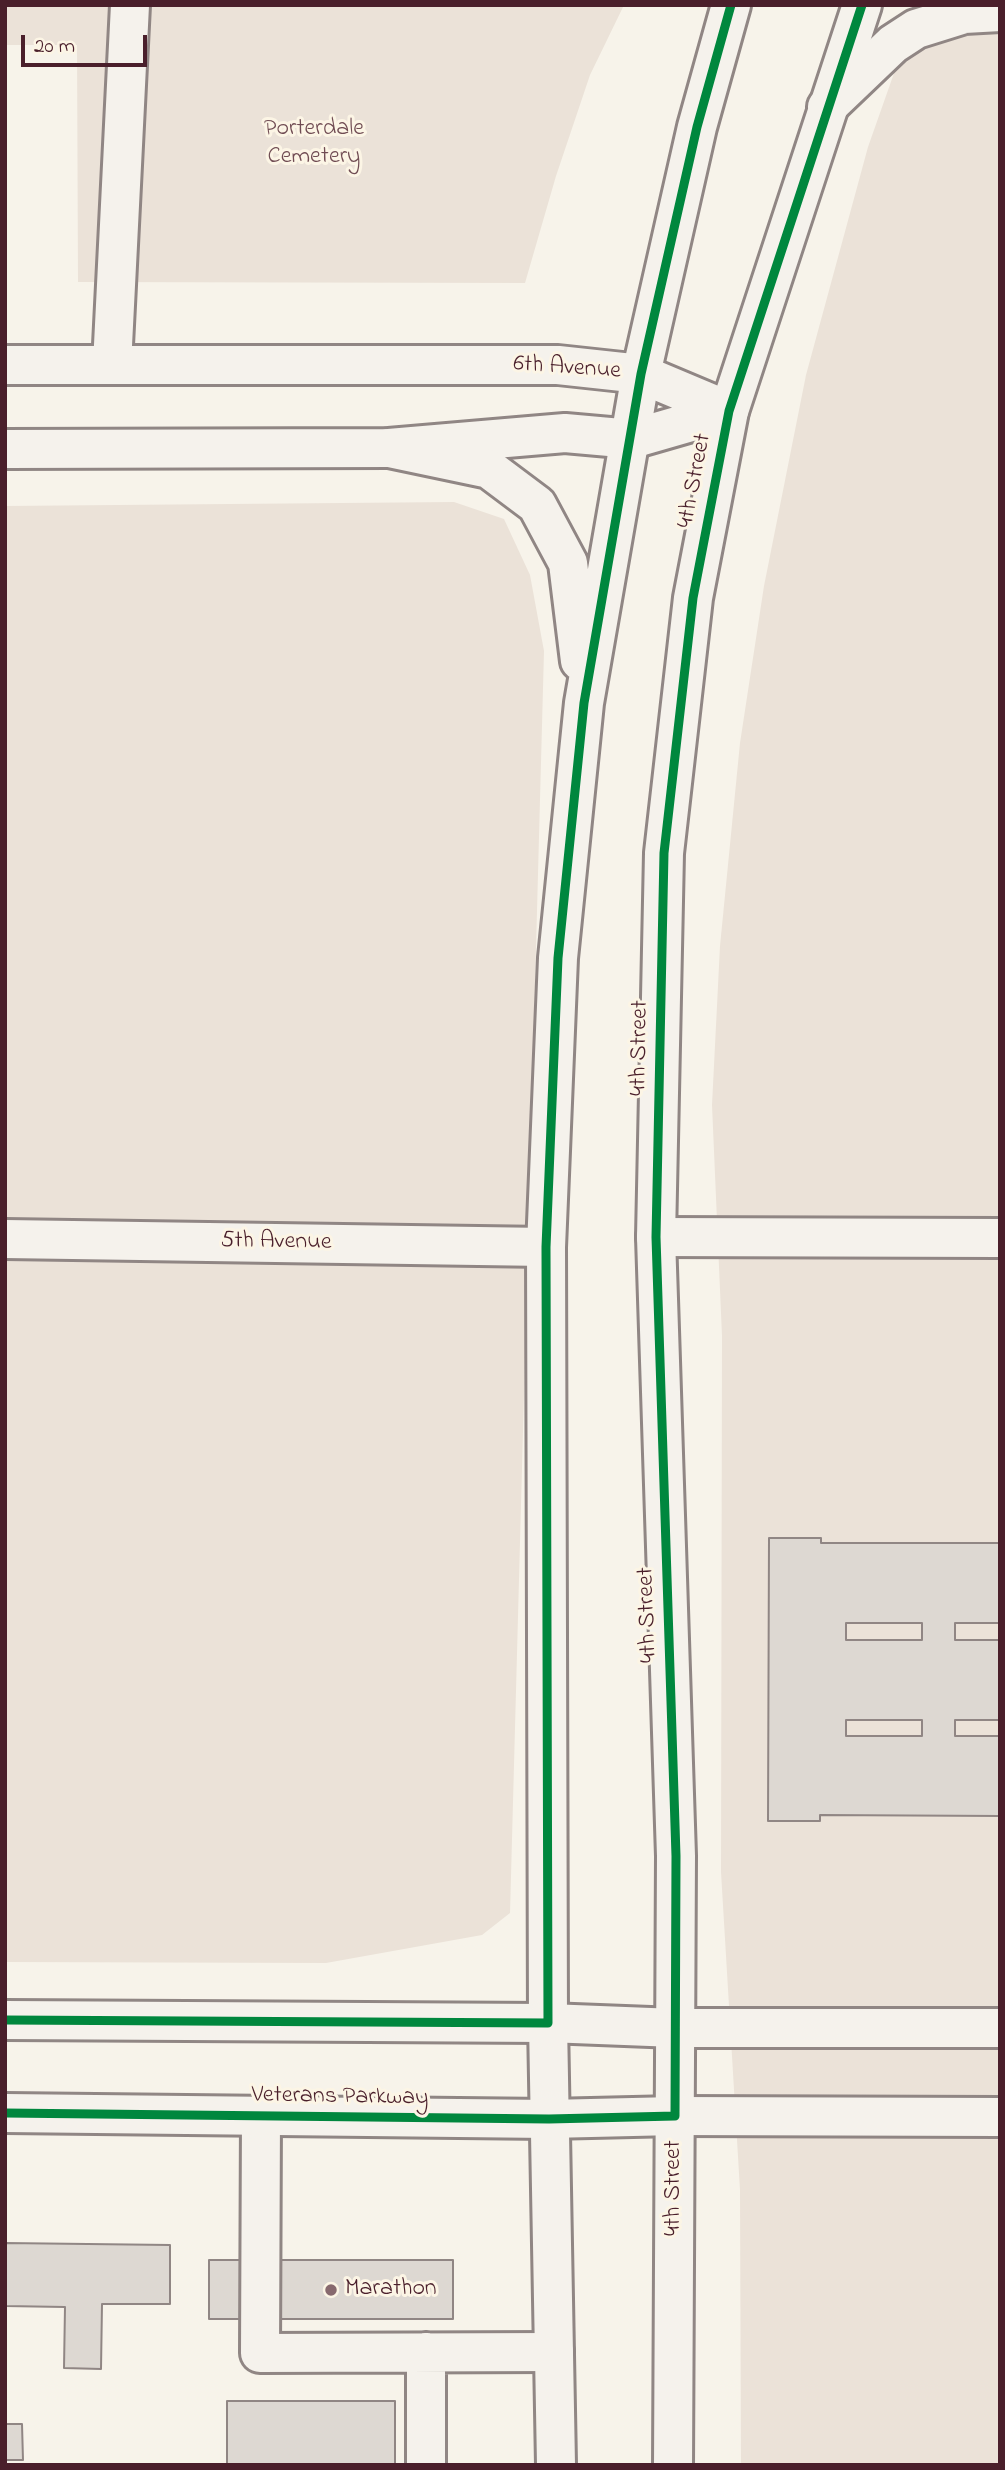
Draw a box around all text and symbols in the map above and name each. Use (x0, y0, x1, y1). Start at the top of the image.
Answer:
scale bar (24, 21, 150, 65)
text: 20 m (34, 32, 75, 62)
park label: Porterdale Cemetery (264, 116, 364, 172)
street label: 6th Avenue (512, 351, 622, 387)
street label: 4th Street (673, 431, 719, 531)
street label: 4th Street (626, 1000, 656, 1096)
street label: 5th Avenue (220, 1228, 332, 1258)
street label: 4th Street (633, 1567, 665, 1663)
street label: Veterans Parkway (251, 2082, 429, 2114)
street label: 4th Street (661, 2140, 689, 2236)
place label: Marathon (345, 2276, 437, 2304)
marker: Marathon (323, 2282, 339, 2298)

